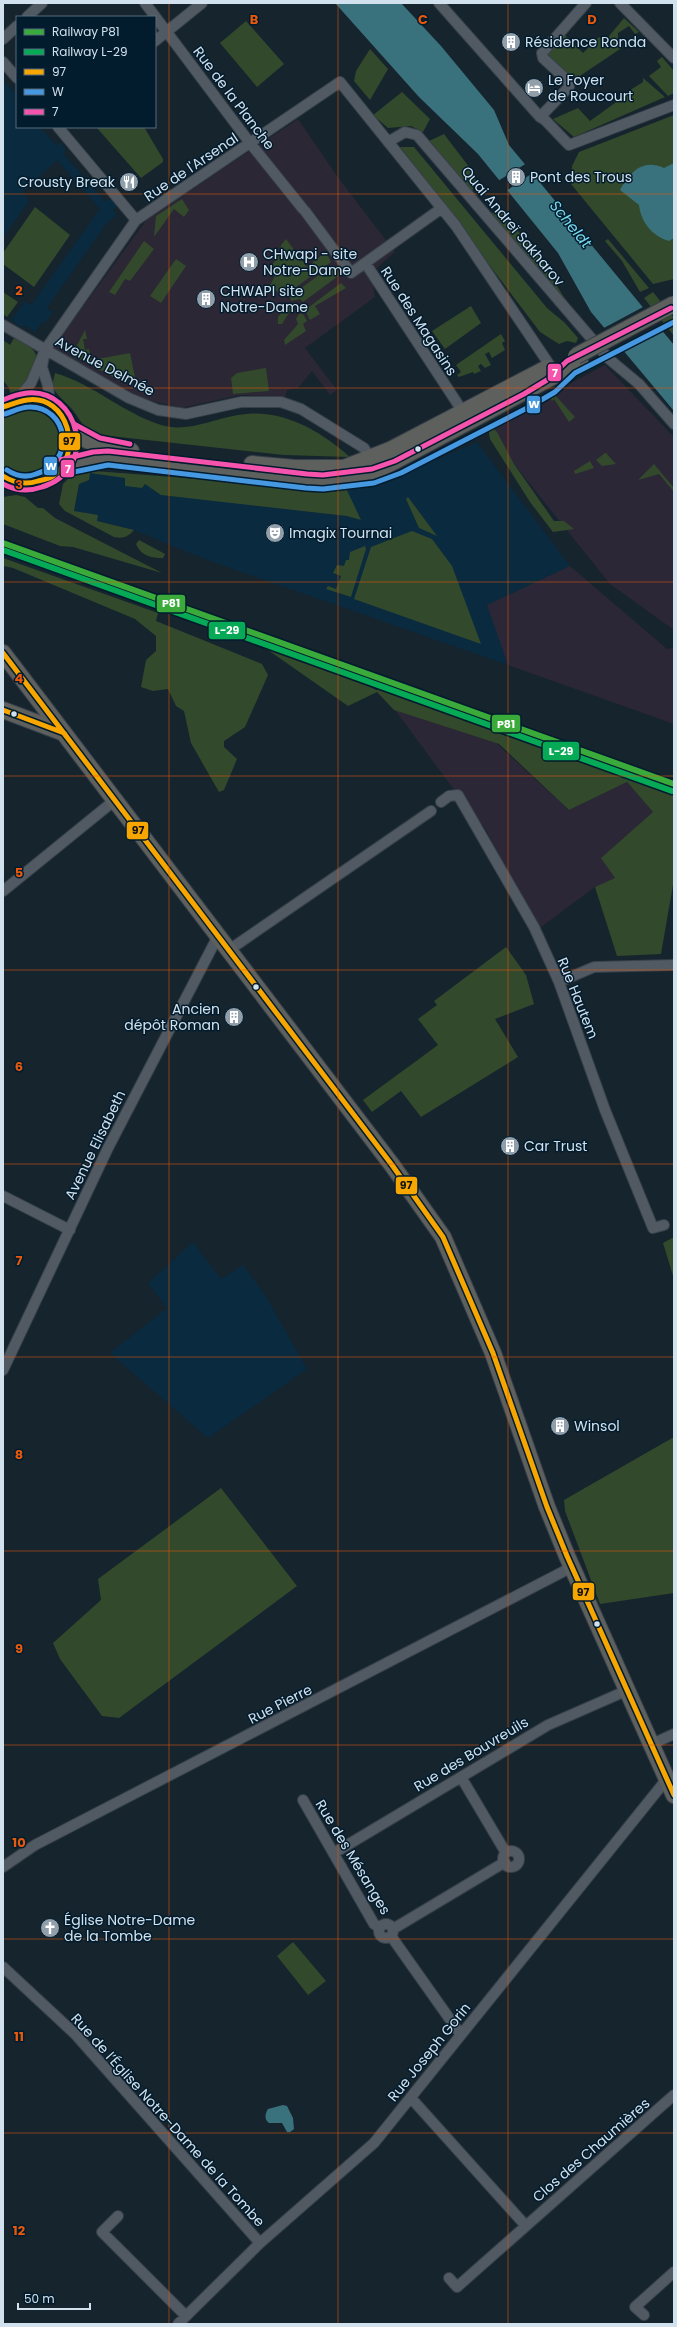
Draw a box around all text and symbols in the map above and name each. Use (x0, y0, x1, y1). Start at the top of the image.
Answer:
text: B (250, 10, 259, 29)
text: C (418, 10, 428, 29)
text: D (587, 10, 597, 29)
legend (16, 16, 156, 128)
text: Railway P81 (52, 23, 120, 40)
building icon: Résidence Ronda (500, 31, 522, 53)
place label: Résidence Ronda (525, 32, 646, 52)
street label: Rue de la Planche (189, 42, 280, 154)
text: Railway L-29 (52, 43, 127, 60)
text: 97 (52, 63, 67, 80)
place label: Le Foyer de Roucourt (548, 70, 633, 106)
hotel icon: Le Foyer de Roucourt (523, 77, 545, 99)
text: W (52, 83, 64, 100)
text: 7 (52, 103, 59, 120)
street label: Rue de l'Arsenal (140, 128, 242, 206)
street label: Quai Andreï Sakharov (457, 162, 569, 290)
building icon: Pont des Trous (505, 166, 527, 188)
place label: Pont des Trous (530, 167, 632, 187)
restaurant icon: Crousty Break (118, 171, 140, 193)
place label: Crousty Break (18, 172, 116, 192)
water label: Scheldt (545, 196, 597, 253)
place label: CHwapi - site Notre-Dame (263, 244, 357, 280)
hospital icon: CHwapi - site Notre-Dame (238, 251, 260, 273)
street label: Rue des Magasins (376, 262, 462, 380)
text: 2 (15, 281, 23, 300)
place label: CHWAPI site Notre-Dame (220, 281, 308, 317)
building icon: CHWAPI site Notre-Dame (195, 288, 217, 310)
street label: Avenue Delmée (52, 331, 159, 401)
line badge: 7 (547, 363, 562, 382)
text: 7 (552, 365, 558, 381)
line badge: W (526, 395, 541, 414)
text: W (528, 396, 540, 412)
line badge: 97 (58, 432, 81, 451)
text: 97 (63, 433, 75, 449)
unlabelled marker (413, 444, 423, 454)
line badge: W (43, 456, 58, 476)
text: W (45, 458, 57, 474)
line badge: 7 (60, 459, 75, 478)
text: 7 (65, 461, 71, 477)
text: 3 (15, 475, 23, 494)
theatre icon: Imagix Tournai (264, 522, 286, 544)
place label: Imagix Tournai (289, 523, 392, 543)
line badge: P81 (156, 594, 186, 613)
text: P81 (162, 595, 180, 611)
line badge: L-29 (208, 621, 246, 640)
text: L-29 (215, 622, 240, 638)
text: 4 (15, 669, 24, 688)
unlabelled marker (9, 709, 19, 719)
line badge: P81 (491, 714, 521, 733)
text: P81 (497, 716, 515, 732)
line badge: L-29 (542, 741, 580, 761)
text: L-29 (549, 743, 574, 759)
line badge: 97 (126, 821, 149, 840)
text: 97 (132, 822, 144, 838)
text: 5 (15, 863, 23, 882)
street label: Rue Hautem (553, 954, 603, 1042)
unlabelled marker (251, 982, 261, 992)
place label: Ancien dépôt Roman (124, 999, 220, 1035)
building icon: Ancien dépôt Roman (223, 1006, 245, 1028)
text: 6 (15, 1057, 23, 1076)
street label: Avenue Elisabeth (60, 1087, 130, 1203)
building icon: Car Trust (499, 1135, 521, 1157)
place label: Car Trust (524, 1136, 587, 1156)
line badge: 97 (395, 1176, 418, 1195)
text: 97 (400, 1177, 412, 1193)
text: 7 (16, 1251, 23, 1270)
building icon: Winsol (549, 1415, 571, 1437)
place label: Winsol (574, 1416, 620, 1436)
text: 8 (15, 1445, 23, 1464)
line badge: 97 (572, 1582, 595, 1601)
text: 97 (577, 1584, 589, 1600)
unlabelled marker (592, 1619, 602, 1629)
text: 9 (15, 1639, 23, 1658)
street label: Rue Pierre (245, 1679, 316, 1729)
street label: Rue des Bouvreuils (410, 1712, 532, 1796)
street label: Rue des Mésanges (311, 1796, 395, 1918)
text: 10 (12, 1833, 26, 1852)
place label: Église Notre-Dame de la Tombe (64, 1910, 196, 1946)
church icon: Église Notre-Dame de la Tombe (39, 1917, 61, 1939)
street label: Rue Joseph Gorin (383, 1998, 475, 2106)
street label: Rue de l’Église Notre-Dame de la Tombe (67, 2009, 270, 2231)
text: 11 (14, 2027, 24, 2046)
street label: Clos des Chaumières (528, 2093, 654, 2207)
text: 12 (13, 2221, 26, 2240)
scale bar (18, 2285, 90, 2311)
text: 50 m (24, 2290, 55, 2307)

